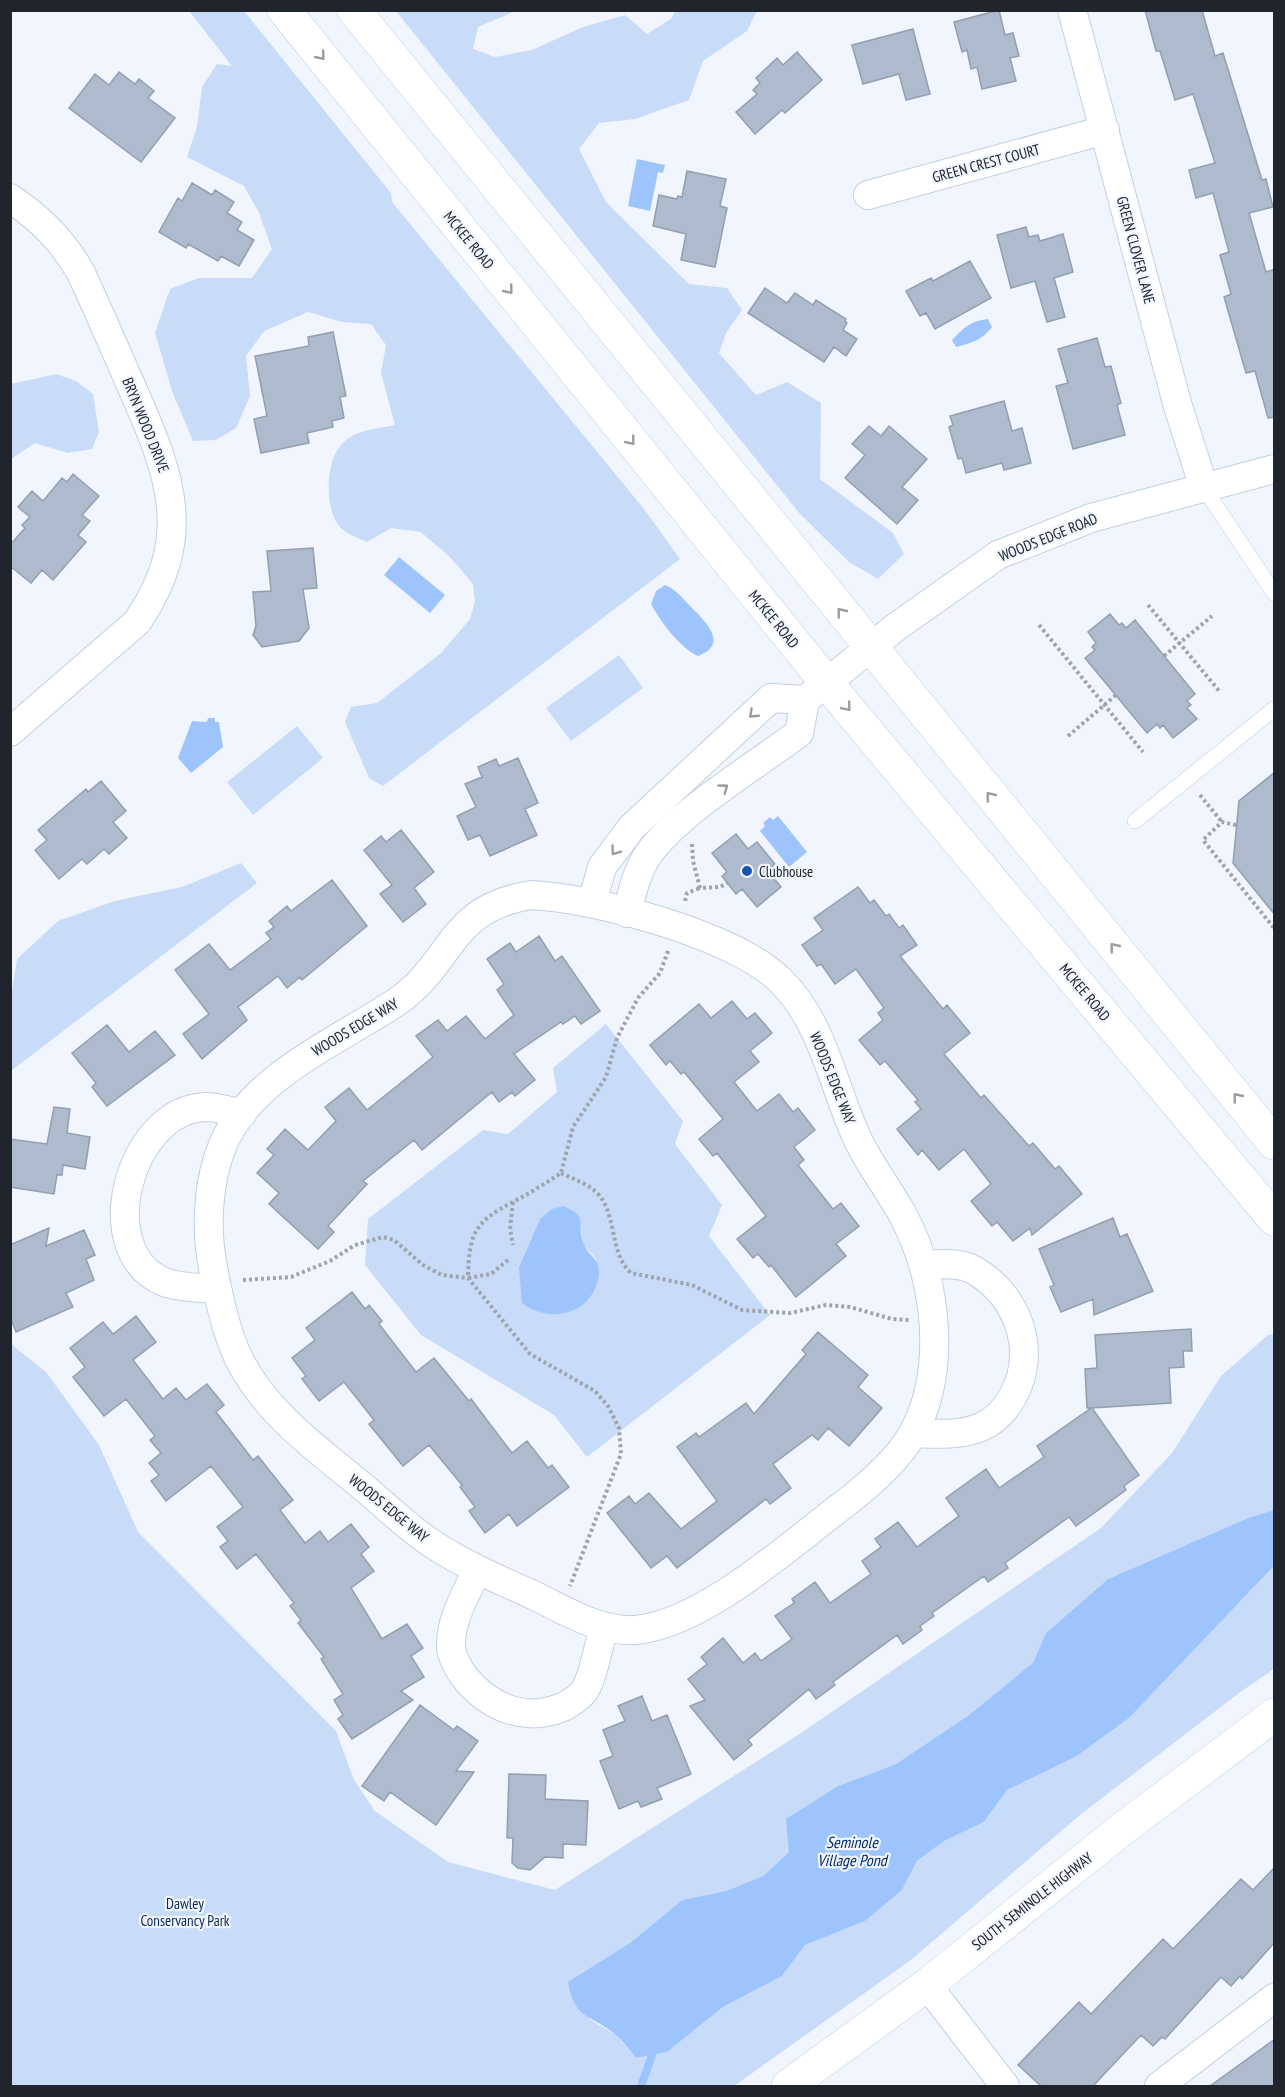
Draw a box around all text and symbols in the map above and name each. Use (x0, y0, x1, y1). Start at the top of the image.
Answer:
one-way arrow (313, 49, 324, 60)
street label: GREEN CREST COURT (930, 139, 1042, 187)
street label: GREEN CLOVER LANE (1113, 194, 1159, 306)
street label: MCKEE ROAD (440, 207, 498, 273)
one-way arrow (502, 283, 513, 294)
street label: BRYN WOOD DRIVE (118, 375, 174, 475)
one-way arrow (624, 435, 635, 446)
street label: WOODS EDGE ROAD (996, 509, 1100, 565)
street label: MCKEE ROAD (745, 586, 803, 652)
one-way arrow (837, 608, 848, 619)
one-way arrow (839, 700, 850, 711)
one-way arrow (749, 707, 760, 718)
one-way arrow (718, 785, 729, 796)
one-way arrow (987, 792, 998, 803)
one-way arrow (611, 844, 622, 855)
place label: Clubhouse (759, 862, 813, 881)
marker: Clubhouse (740, 864, 754, 878)
one-way arrow (1110, 942, 1121, 953)
street label: MCKEE ROAD (1055, 959, 1115, 1025)
street label: WOODS EDGE WAY (308, 994, 402, 1060)
street label: WOODS EDGE WAY (806, 1029, 860, 1127)
one-way arrow (1234, 1093, 1245, 1104)
street label: WOODS EDGE WAY (345, 1470, 433, 1546)
water label: Seminole Village Pond (817, 1832, 889, 1870)
street label: SOUTH SEMINOLE HIGHWAY (968, 1848, 1096, 1954)
park label: Dawley Conservancy Park (140, 1894, 230, 1930)

